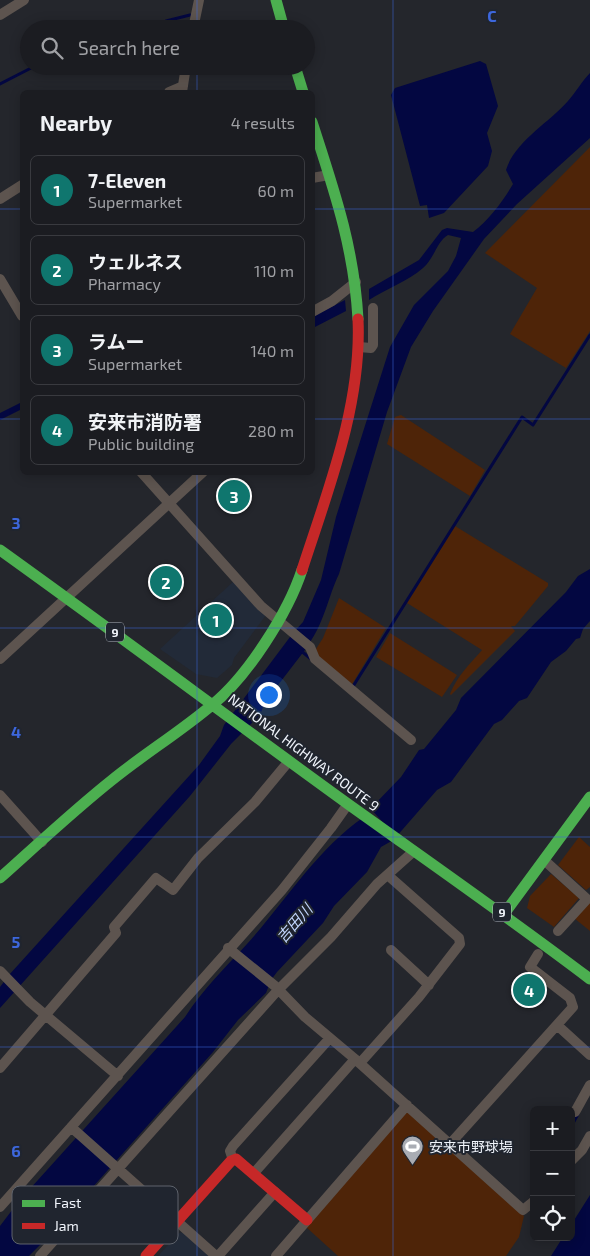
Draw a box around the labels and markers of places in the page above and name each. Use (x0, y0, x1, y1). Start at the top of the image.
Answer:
pin: 3 (218, 477, 250, 515)
pin: 2 (150, 563, 182, 601)
pin: 1 (200, 601, 232, 639)
pin: 4 (513, 971, 545, 1009)
sports icon: 安来市野球場 (401, 1134, 425, 1165)
place label: 安来市野球場 (429, 1138, 513, 1155)

